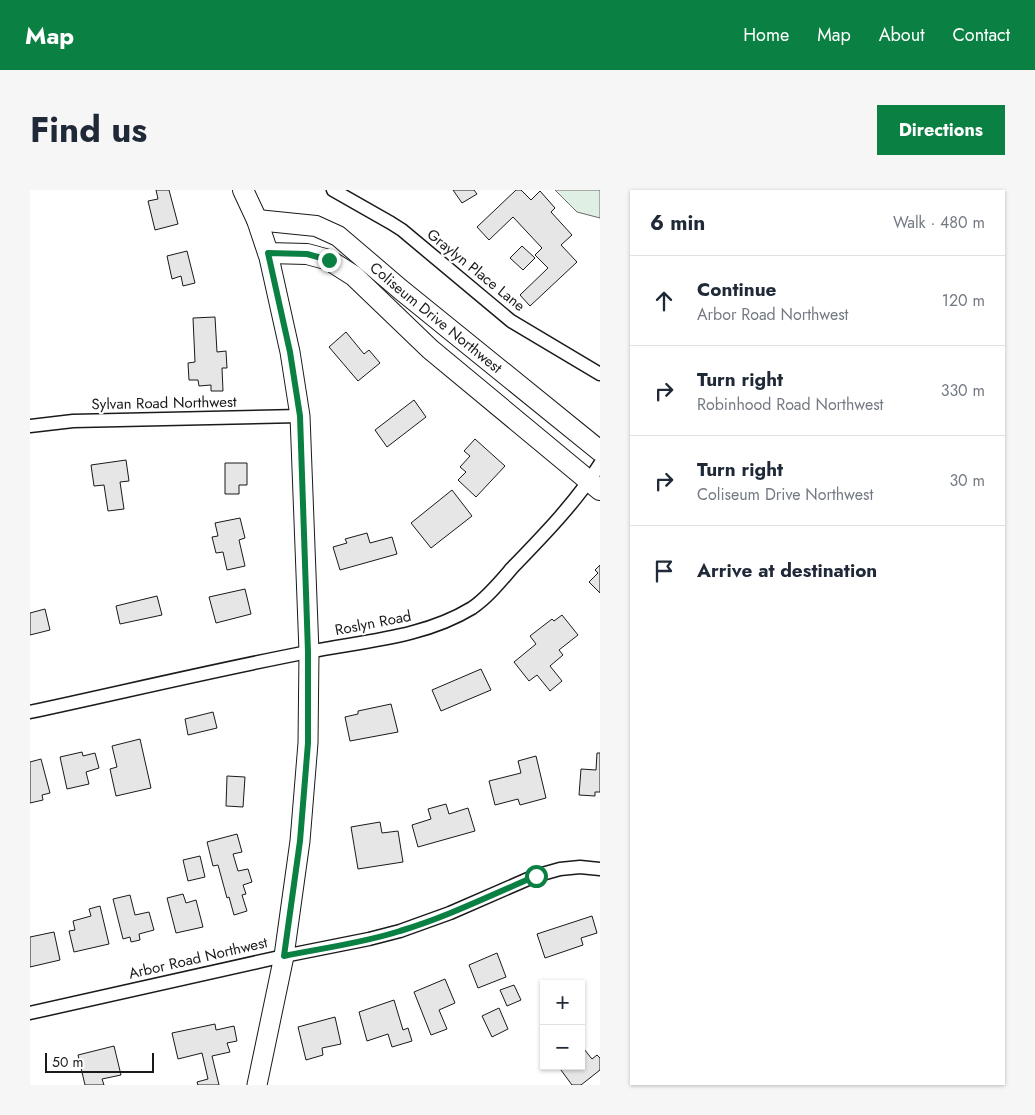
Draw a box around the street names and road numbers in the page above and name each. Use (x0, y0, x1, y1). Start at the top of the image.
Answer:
street label: Graylyn Place Lane (422, 223, 530, 317)
street label: Coliseum Drive Northwest (365, 257, 507, 379)
street label: Sylvan Road Northwest (91, 391, 237, 415)
street label: Roslyn Road (333, 605, 413, 641)
street label: Arbor Road Northwest (126, 931, 270, 985)

